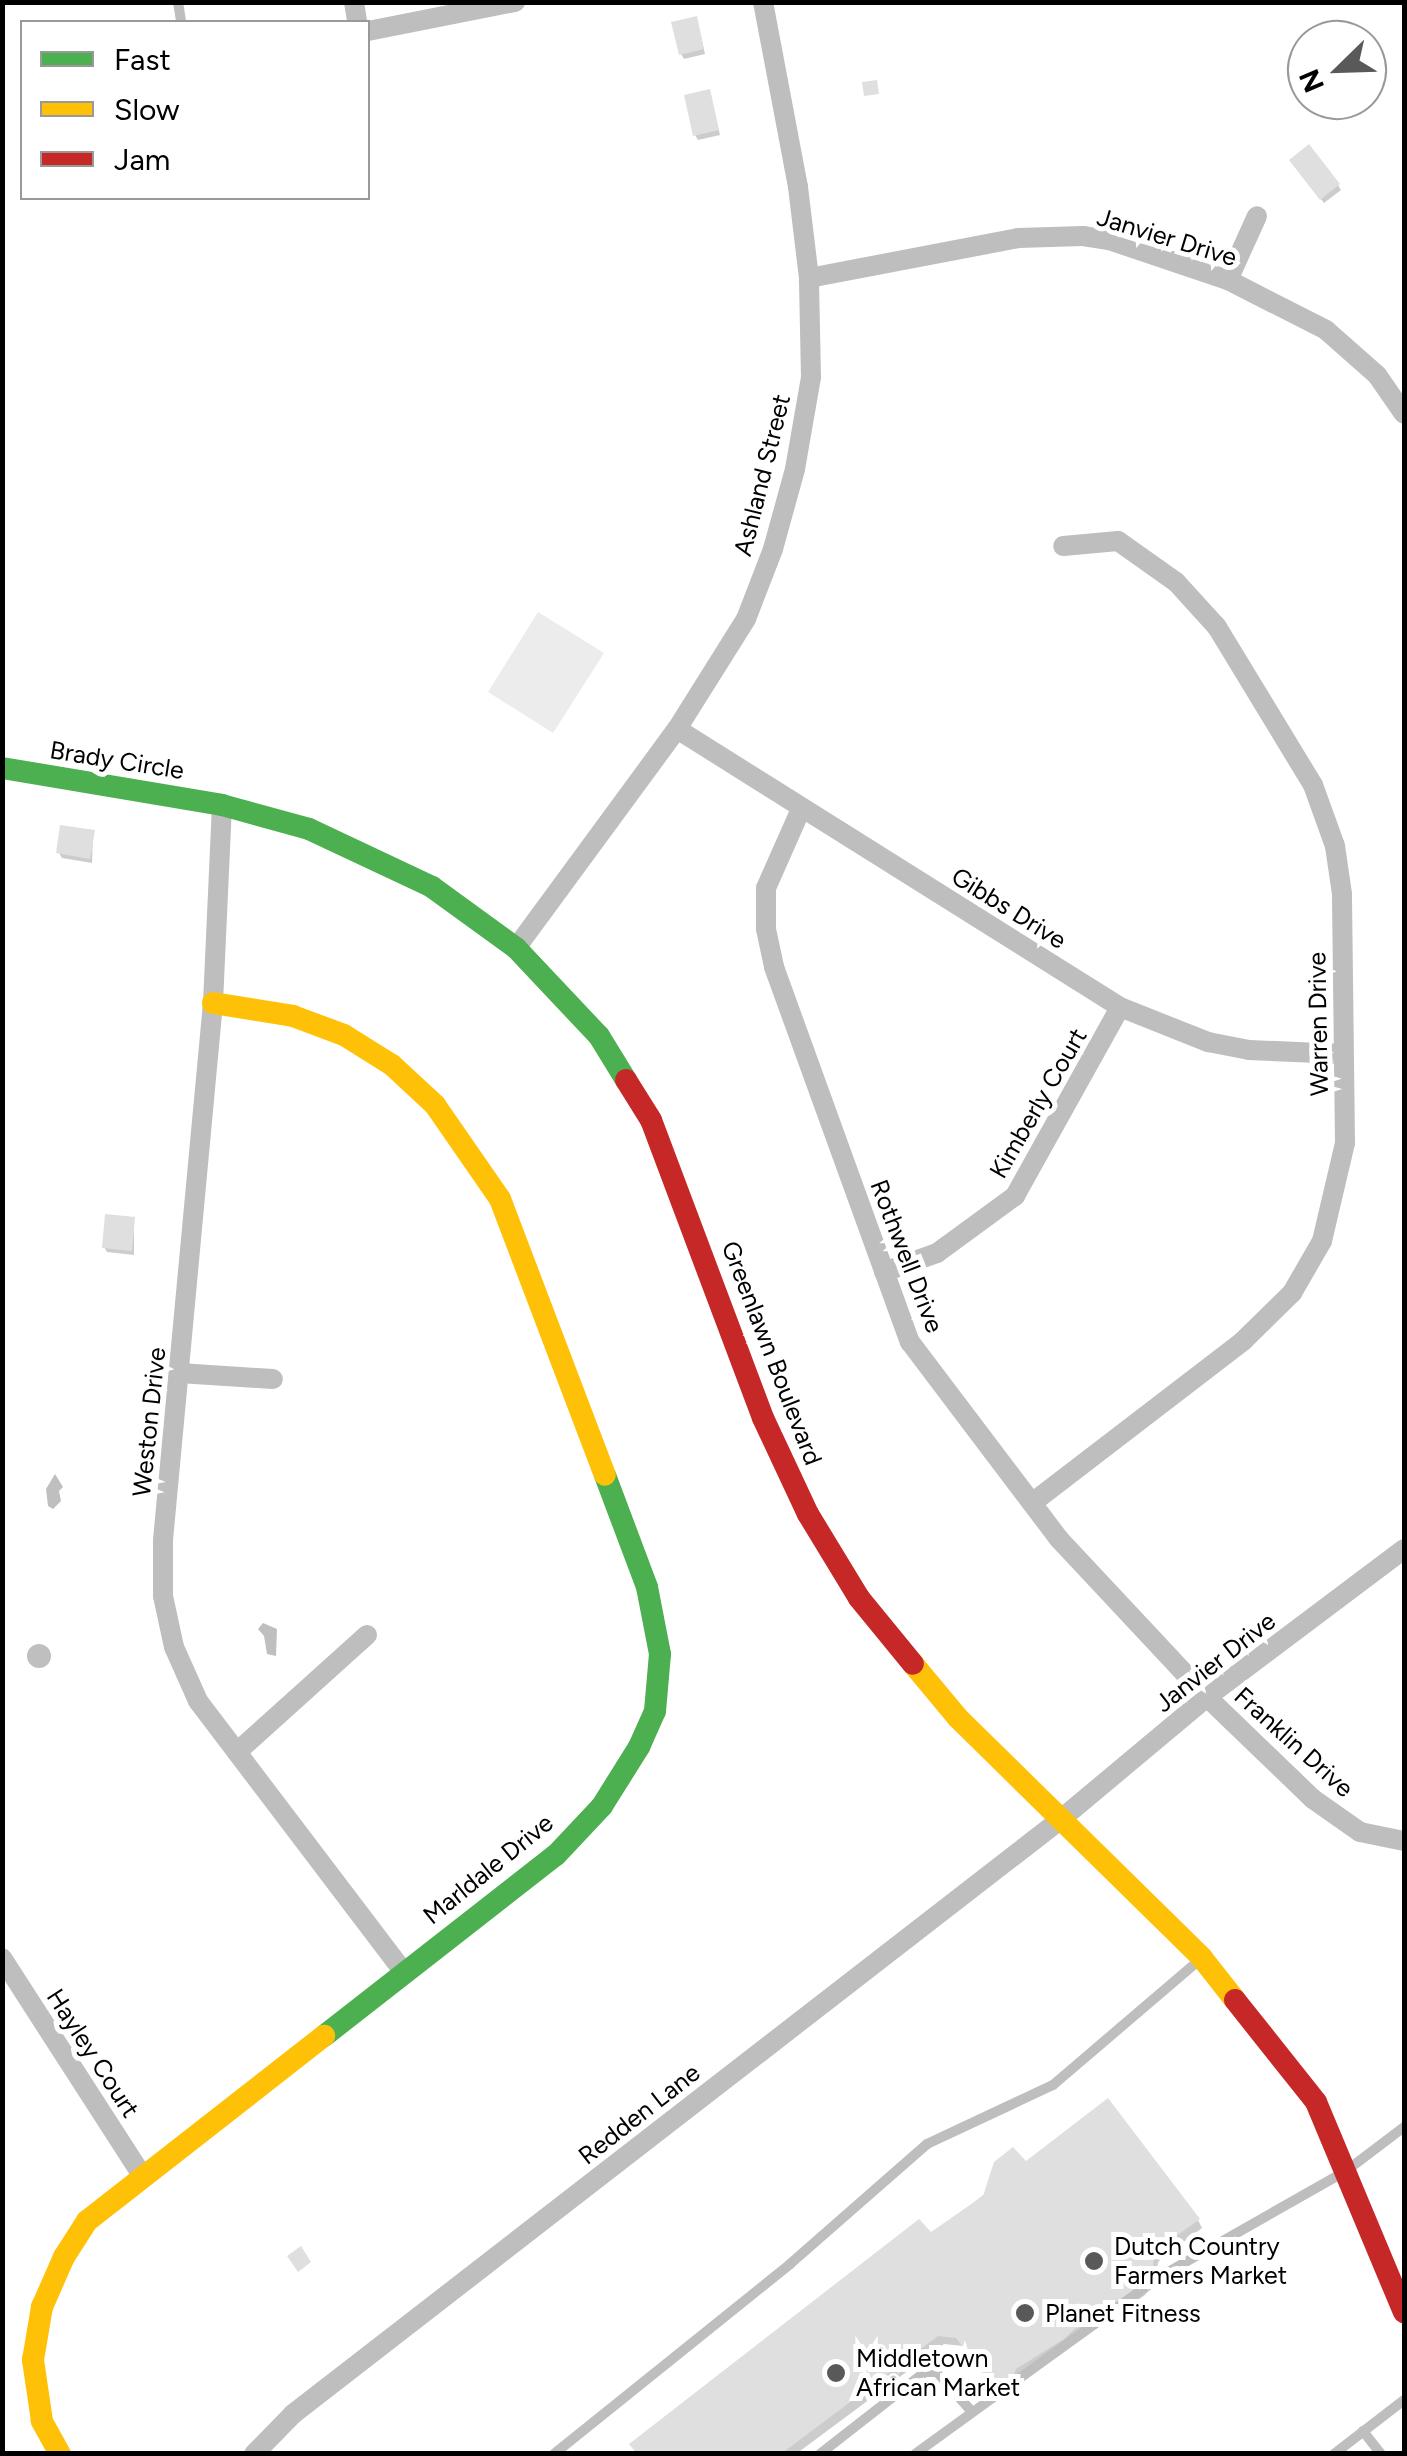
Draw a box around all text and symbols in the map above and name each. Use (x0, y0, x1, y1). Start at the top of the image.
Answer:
legend (20, 20, 370, 200)
north arrow (1287, 20, 1387, 120)
text: Fast (114, 41, 171, 78)
text: N (1291, 64, 1331, 98)
text: Slow (114, 91, 180, 128)
text: Jam (114, 141, 170, 178)
street label: Janvier Drive (1094, 202, 1240, 272)
street label: Ashland Street (727, 391, 797, 559)
street label: Brady Circle (48, 735, 186, 785)
street label: Gibbs Drive (946, 861, 1072, 955)
street label: Warren Drive (1302, 952, 1334, 1096)
street label: Kimberly Court (983, 1023, 1093, 1183)
street label: Rothwell Drive (864, 1175, 950, 1337)
street label: Greenlawn Boulevard (715, 1237, 829, 1469)
street label: Weston Drive (126, 1346, 172, 1498)
street label: Janvier Drive (1149, 1606, 1281, 1718)
street label: Franklin Drive (1228, 1681, 1360, 1803)
street label: Marldale Drive (417, 1808, 559, 1930)
street label: Hayley Court (40, 1983, 146, 2123)
street label: Redden Lane (572, 2057, 706, 2171)
place label: Dutch Country Farmers Market (1114, 2232, 1287, 2291)
marker: Dutch Country Farmers Market (1083, 2250, 1105, 2272)
place label: Planet Fitness (1045, 2298, 1201, 2328)
marker: Planet Fitness (1014, 2302, 1036, 2324)
place label: Middletown African Market (856, 2344, 1020, 2403)
marker: Middletown African Market (825, 2362, 847, 2384)

